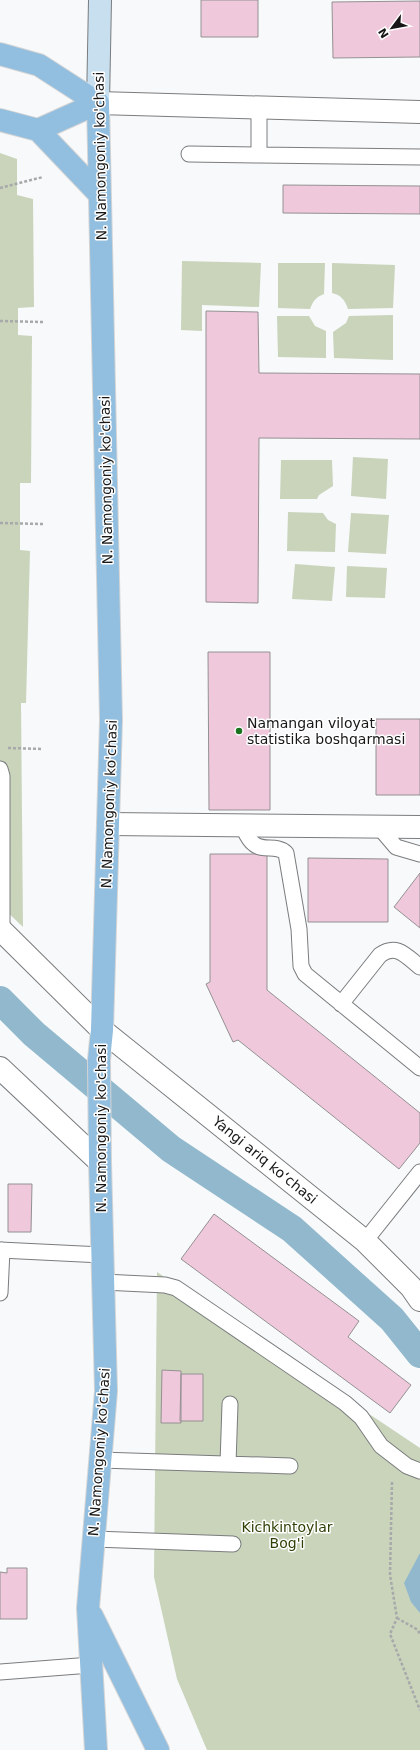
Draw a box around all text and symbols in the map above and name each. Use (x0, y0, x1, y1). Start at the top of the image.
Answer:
north arrow (372, 8, 412, 48)
text: N (376, 26, 392, 40)
street label: N. Namongoniy ko'chasi (91, 71, 109, 241)
street label: N. Namongoniy ko'chasi (97, 395, 115, 565)
place label: Namangan viloyat statistika boshqarmasi (247, 715, 405, 747)
street label: N. Namongoniy ko'chasi (98, 719, 120, 889)
marker: Namangan viloyat statistika boshqarmasi (234, 726, 244, 736)
street label: N. Namongoniy ko'chasi (93, 1044, 109, 1212)
street label: Yangi ariq ko‘chasi (209, 1112, 320, 1207)
street label: N. Namongoniy ko'chasi (85, 1367, 113, 1537)
park label: Kichkintoylar Bog'i (241, 1519, 333, 1551)

